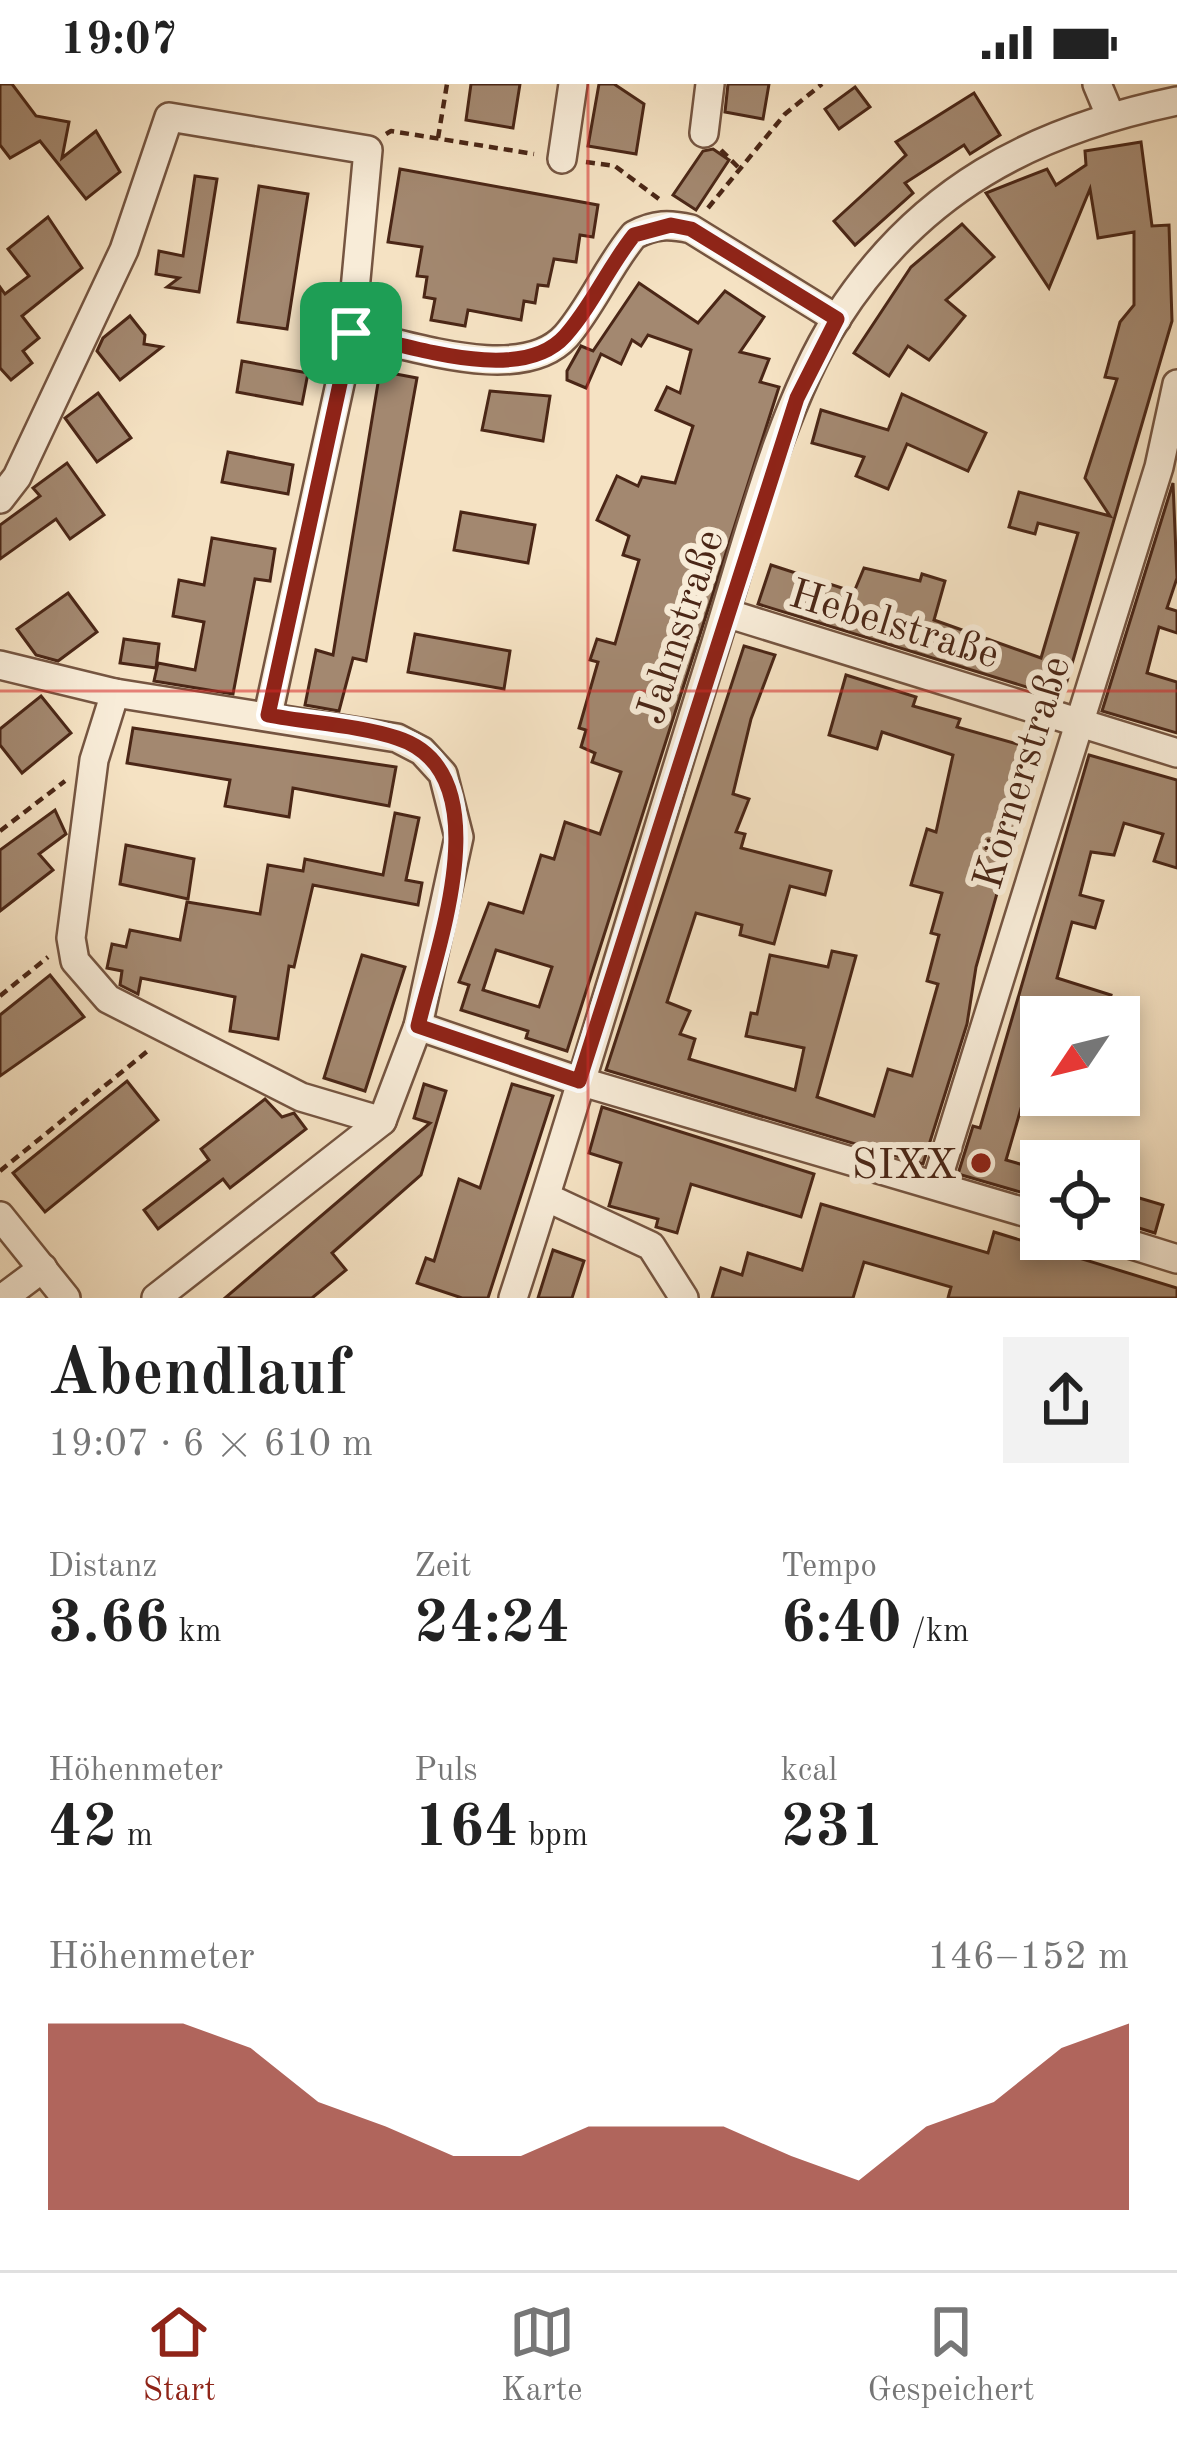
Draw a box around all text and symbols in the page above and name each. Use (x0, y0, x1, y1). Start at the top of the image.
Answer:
text: 19:07 (60, 19, 177, 64)
pin (300, 282, 402, 384)
icon: arrive (318, 300, 384, 366)
street label: Jahnstraße (631, 525, 733, 729)
street label: Hebelstraße (784, 574, 1004, 678)
street label: Körnerstraße (968, 652, 1079, 895)
north arrow (1020, 996, 1140, 1116)
map controls (1020, 996, 1140, 1260)
button: locate (1020, 1140, 1140, 1260)
place label: SIXX (851, 1146, 957, 1188)
marker: SIXX (968, 1150, 994, 1176)
button: share (1003, 1337, 1129, 1463)
text: Abendlauf (48, 1343, 349, 1409)
text: 19:07 · 6 × 610 m (48, 1425, 373, 1464)
text: Distanz (48, 1551, 157, 1584)
text: Zeit (414, 1551, 471, 1584)
text: Tempo (781, 1551, 877, 1584)
text: 3.66 (48, 1595, 169, 1655)
text: 24:24 (414, 1595, 570, 1655)
text: 6:40 (781, 1595, 902, 1655)
text: km (169, 1616, 222, 1649)
text: /km (902, 1616, 969, 1649)
text: Höhenmeter (48, 1755, 223, 1788)
text: Puls (414, 1755, 478, 1788)
text: kcal (781, 1755, 837, 1788)
text: 42 (48, 1799, 118, 1859)
text: 164 (414, 1799, 519, 1859)
text: 231 (781, 1799, 885, 1859)
text: m (118, 1820, 153, 1853)
text: bpm (519, 1820, 588, 1853)
text: Höhenmeter (48, 1938, 255, 1977)
text: 146–152 m (927, 1938, 1129, 1977)
tab: Start (143, 2299, 216, 2412)
tab: Karte (501, 2299, 582, 2412)
tab: Gespeichert (867, 2299, 1034, 2412)

